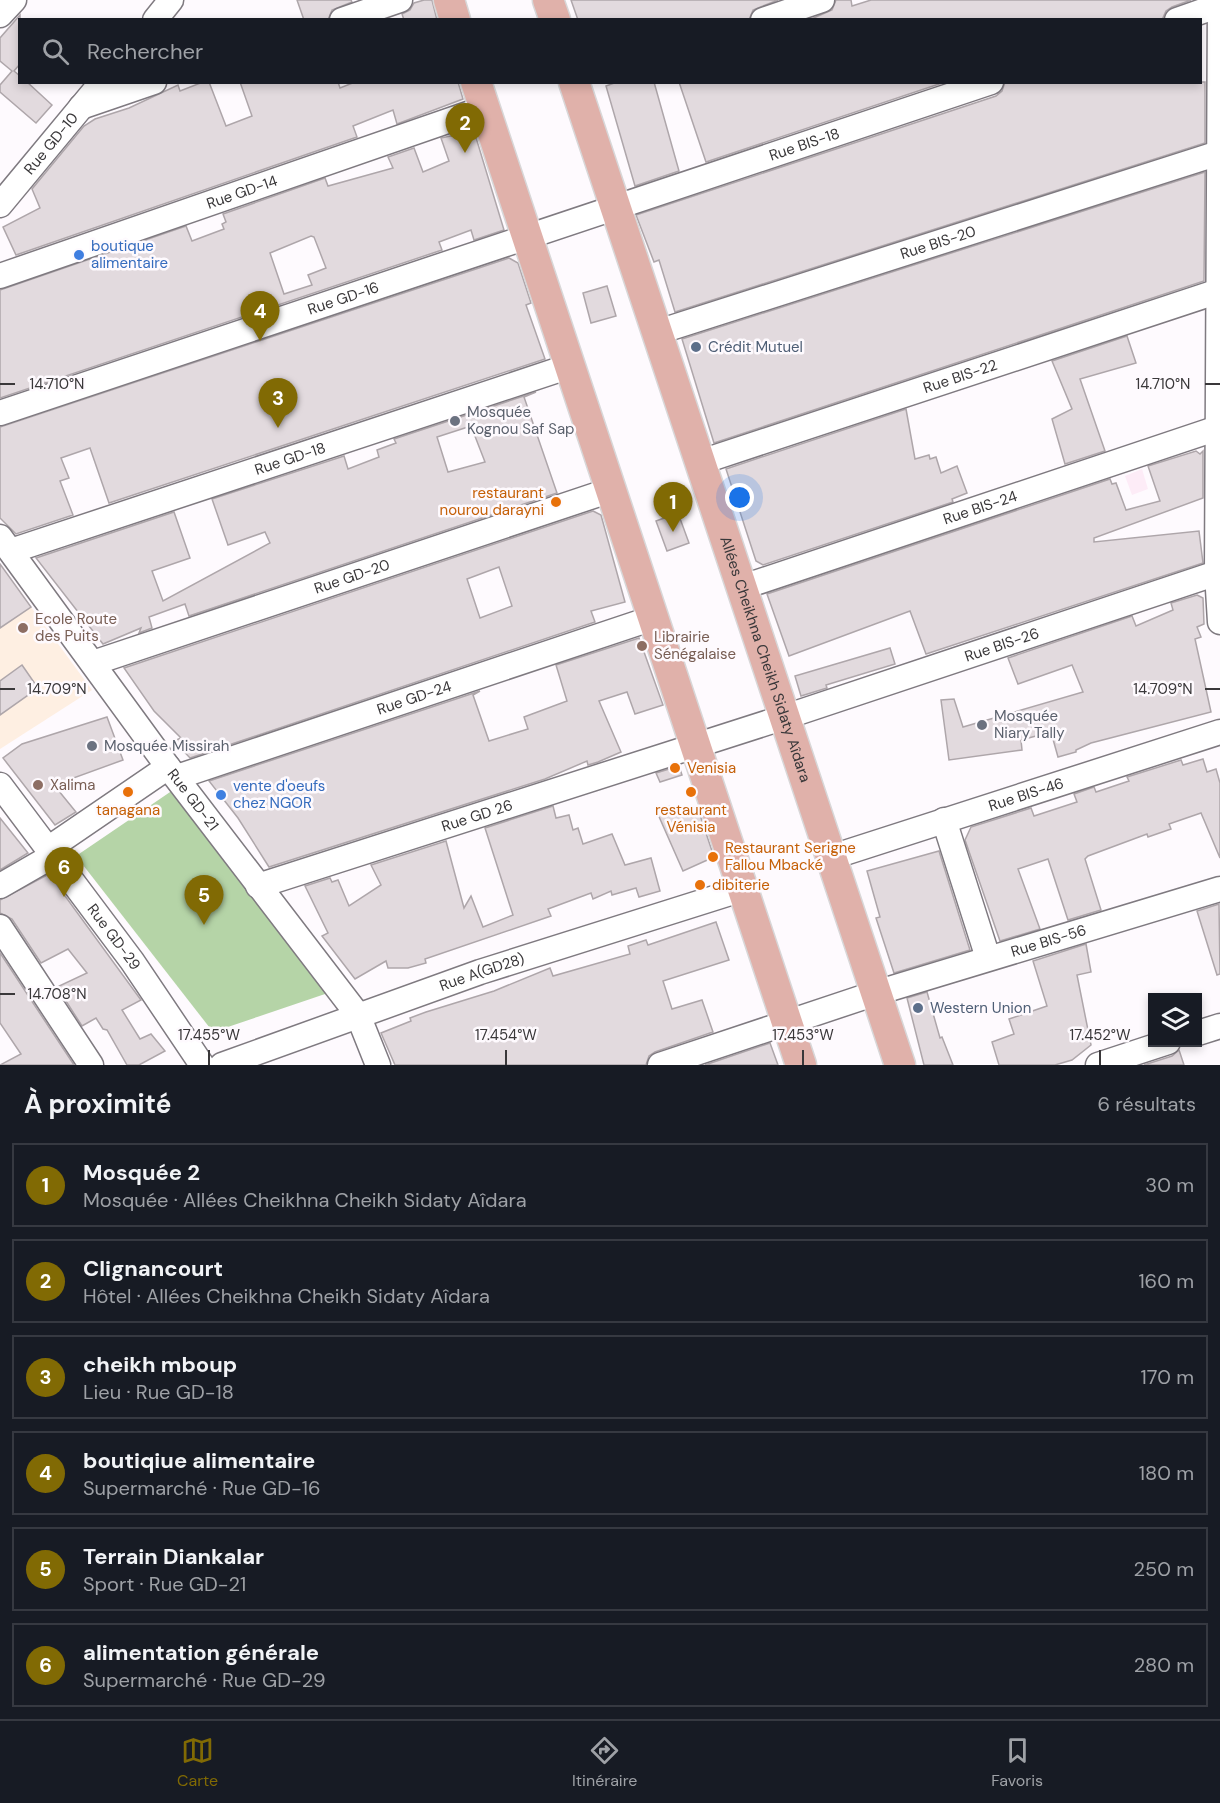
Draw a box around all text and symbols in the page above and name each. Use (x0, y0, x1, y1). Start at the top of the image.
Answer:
search box (18, 18, 1202, 84)
icon: search (39, 35, 72, 68)
text: Rechercher (87, 37, 203, 66)
pin: 2 (446, 104, 484, 153)
street label: Rue GD-10 (19, 108, 83, 179)
street label: Rue BIS-18 (766, 123, 842, 165)
street label: Rue GD-14 (204, 171, 280, 214)
street label: Rue BIS-20 (898, 221, 978, 264)
place label: boutique alimentaire (91, 236, 168, 273)
marker: boutique alimentaire (72, 248, 86, 262)
street label: Rue GD-16 (305, 277, 382, 320)
pin: 4 (240, 292, 280, 341)
place label: Crédit Mutuel (708, 337, 803, 357)
marker: Crédit Mutuel (689, 340, 703, 354)
street label: Rue BIS-22 (921, 355, 1000, 398)
text: 14.710°N (30, 374, 84, 394)
text: 14.710°N (1136, 374, 1190, 394)
pin: 3 (258, 378, 298, 428)
place label: Mosquée Kognou Saf Sap (467, 402, 575, 439)
marker: Mosquée Kognou Saf Sap (448, 414, 462, 428)
street label: Rue GD-18 (252, 438, 328, 480)
pin: 1 (654, 482, 692, 532)
place label: restaurant nourou darayni (440, 483, 544, 520)
your location (725, 483, 754, 512)
street label: Rue BIS-24 (940, 486, 1020, 529)
marker: restaurant nourou darayni (549, 495, 563, 509)
street label: Allées Cheikhna Cheikh Sidaty Aîdara (715, 533, 816, 785)
street label: Rue GD-20 (311, 555, 392, 598)
place label: Ecole Route des Puits (35, 609, 117, 646)
marker: Ecole Route des Puits (16, 621, 30, 635)
street label: Rue BIS-26 (962, 623, 1042, 666)
place label: Librairie Sénégalaise (654, 627, 736, 664)
marker: Librairie Sénégalaise (635, 639, 649, 653)
street label: Rue GD-24 (374, 676, 454, 720)
text: 14.709°N (27, 679, 87, 699)
text: 14.709°N (1133, 679, 1193, 699)
place label: Mosquée Niary Tally (994, 706, 1065, 743)
marker: Mosquée Niary Tally (975, 718, 989, 732)
place label: Mosquée Missirah (104, 736, 229, 756)
marker: Mosquée Missirah (85, 739, 99, 753)
place label: Venisia (687, 758, 736, 778)
marker: Venisia (668, 761, 682, 775)
street label: Rue GD-21 (163, 765, 223, 835)
street label: Rue BIS-46 (986, 773, 1066, 816)
place label: Xalima (50, 775, 95, 795)
place label: vente d'oeufs chez NGOR (233, 776, 325, 813)
marker: Xalima (31, 778, 45, 792)
marker: tanagana (121, 785, 135, 799)
marker: restaurant Vénisia (684, 785, 698, 799)
marker: vente d'oeufs chez NGOR (214, 788, 228, 802)
street label: Rue GD 26 (439, 795, 515, 837)
place label: tanagana (96, 800, 160, 820)
place label: restaurant Vénisia (655, 800, 727, 837)
place label: Restaurant Serigne Fallou Mbacké (725, 838, 856, 875)
pin: 6 (44, 848, 84, 897)
marker: Restaurant Serigne Fallou Mbacké (706, 850, 720, 864)
place label: dibiterie (712, 875, 770, 895)
pin: 5 (184, 876, 224, 925)
marker: dibiterie (693, 878, 707, 892)
street label: Rue GD-29 (83, 900, 145, 974)
street label: Rue BIS-56 (1008, 920, 1089, 962)
street label: Rue A(GD28) (437, 949, 527, 996)
text: 14.708°N (28, 984, 87, 1004)
map controls (1148, 993, 1202, 1047)
button: layers (1148, 993, 1202, 1047)
place label: Western Union (930, 998, 1031, 1018)
marker: Western Union (911, 1001, 925, 1015)
text: 17.455°W (178, 1025, 240, 1045)
text: 17.454°W (475, 1025, 537, 1045)
text: 17.453°W (772, 1025, 834, 1045)
text: 17.452°W (1069, 1025, 1131, 1045)
text: À proximité (24, 1087, 171, 1121)
text: 6 résultats (1097, 1091, 1196, 1117)
text: Mosquée 2 (83, 1158, 200, 1187)
text: 1 (42, 1172, 49, 1198)
text: 30 m (1145, 1172, 1194, 1198)
text: Mosquée · Allées Cheikhna Cheikh Sidaty Aîdara (83, 1187, 527, 1213)
text: Clignancourt (83, 1254, 223, 1283)
text: 2 (40, 1268, 51, 1294)
text: 160 m (1138, 1268, 1194, 1294)
text: Hôtel · Allées Cheikhna Cheikh Sidaty Aîdara (83, 1283, 490, 1309)
text: cheikh mboup (83, 1350, 237, 1379)
text: 3 (39, 1364, 52, 1390)
text: 170 m (1141, 1364, 1194, 1390)
text: Lieu · Rue GD-18 (83, 1379, 234, 1405)
text: boutiqiue alimentaire (83, 1446, 315, 1475)
text: 4 (39, 1460, 52, 1486)
text: 180 m (1139, 1460, 1194, 1486)
text: Supermarché · Rue GD-16 (83, 1475, 321, 1501)
text: Terrain Diankalar (83, 1542, 264, 1571)
text: 5 (39, 1556, 52, 1582)
text: 250 m (1133, 1556, 1194, 1582)
text: Sport · Rue GD-21 (83, 1571, 246, 1597)
text: alimentation générale (83, 1638, 319, 1667)
text: 6 (39, 1652, 52, 1678)
text: 280 m (1134, 1652, 1194, 1678)
text: Supermarché · Rue GD-29 (83, 1667, 326, 1693)
tab: Carte (177, 1734, 218, 1791)
tab: Itinéraire (572, 1734, 637, 1791)
tab: Favoris (991, 1734, 1043, 1791)

